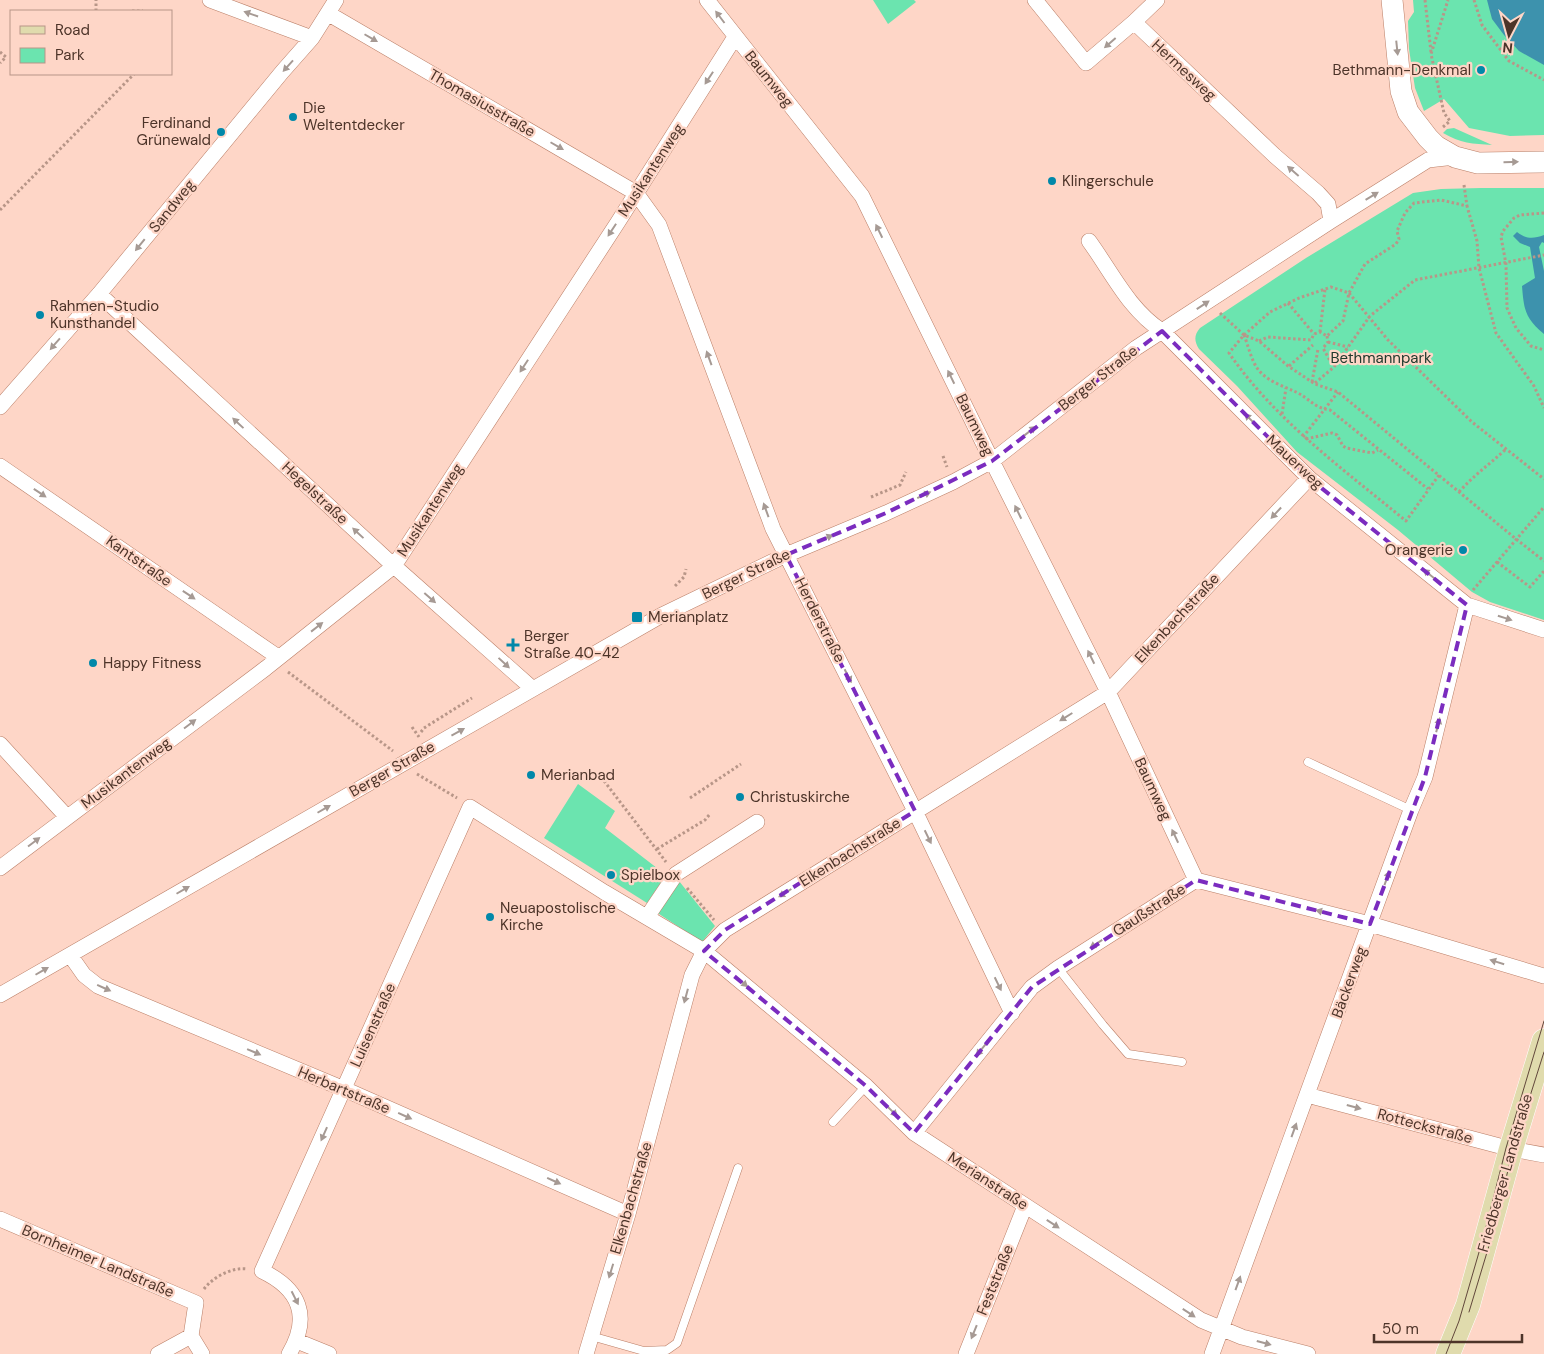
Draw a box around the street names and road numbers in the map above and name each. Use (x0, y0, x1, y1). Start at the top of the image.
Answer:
street label: Hermesweg (1147, 35, 1221, 105)
street label: Baumweg (740, 47, 798, 111)
street label: Thomasiusstraße (425, 64, 539, 142)
street label: Musikantenweg (613, 120, 689, 220)
street label: Sandweg (144, 175, 200, 237)
street label: Berger Straße (1054, 341, 1142, 415)
street label: Baumweg (951, 390, 999, 460)
street label: Mauerweg (1262, 430, 1328, 494)
street label: Hegelstraße (278, 457, 352, 529)
street label: Musikantenweg (392, 460, 468, 560)
street label: Kantstraße (102, 531, 176, 591)
street label: Berger Straße (699, 544, 793, 604)
street label: Elkenbachstraße (1130, 569, 1224, 667)
street label: Herderstraße (790, 574, 850, 666)
street label: Musikantenweg (77, 733, 175, 813)
street label: Berger Straße (346, 736, 438, 802)
street label: Baumweg (1130, 754, 1176, 824)
street label: Elkenbachstraße (796, 813, 904, 891)
street label: Gaußstraße (1109, 879, 1189, 941)
street label: Bäckerweg (1327, 943, 1371, 1021)
street label: Luisenstraße (346, 980, 400, 1070)
street label: Herbartstraße (295, 1062, 393, 1118)
street label: Friedberger Landstraße (1473, 1092, 1537, 1254)
street label: Rotteckstraße (1375, 1104, 1475, 1148)
street label: Elkenbachstraße (605, 1140, 657, 1256)
street label: Merianstraße (944, 1148, 1032, 1214)
street label: Bornheimer Landstraße (19, 1220, 177, 1302)
street label: Feststraße (972, 1242, 1018, 1318)

